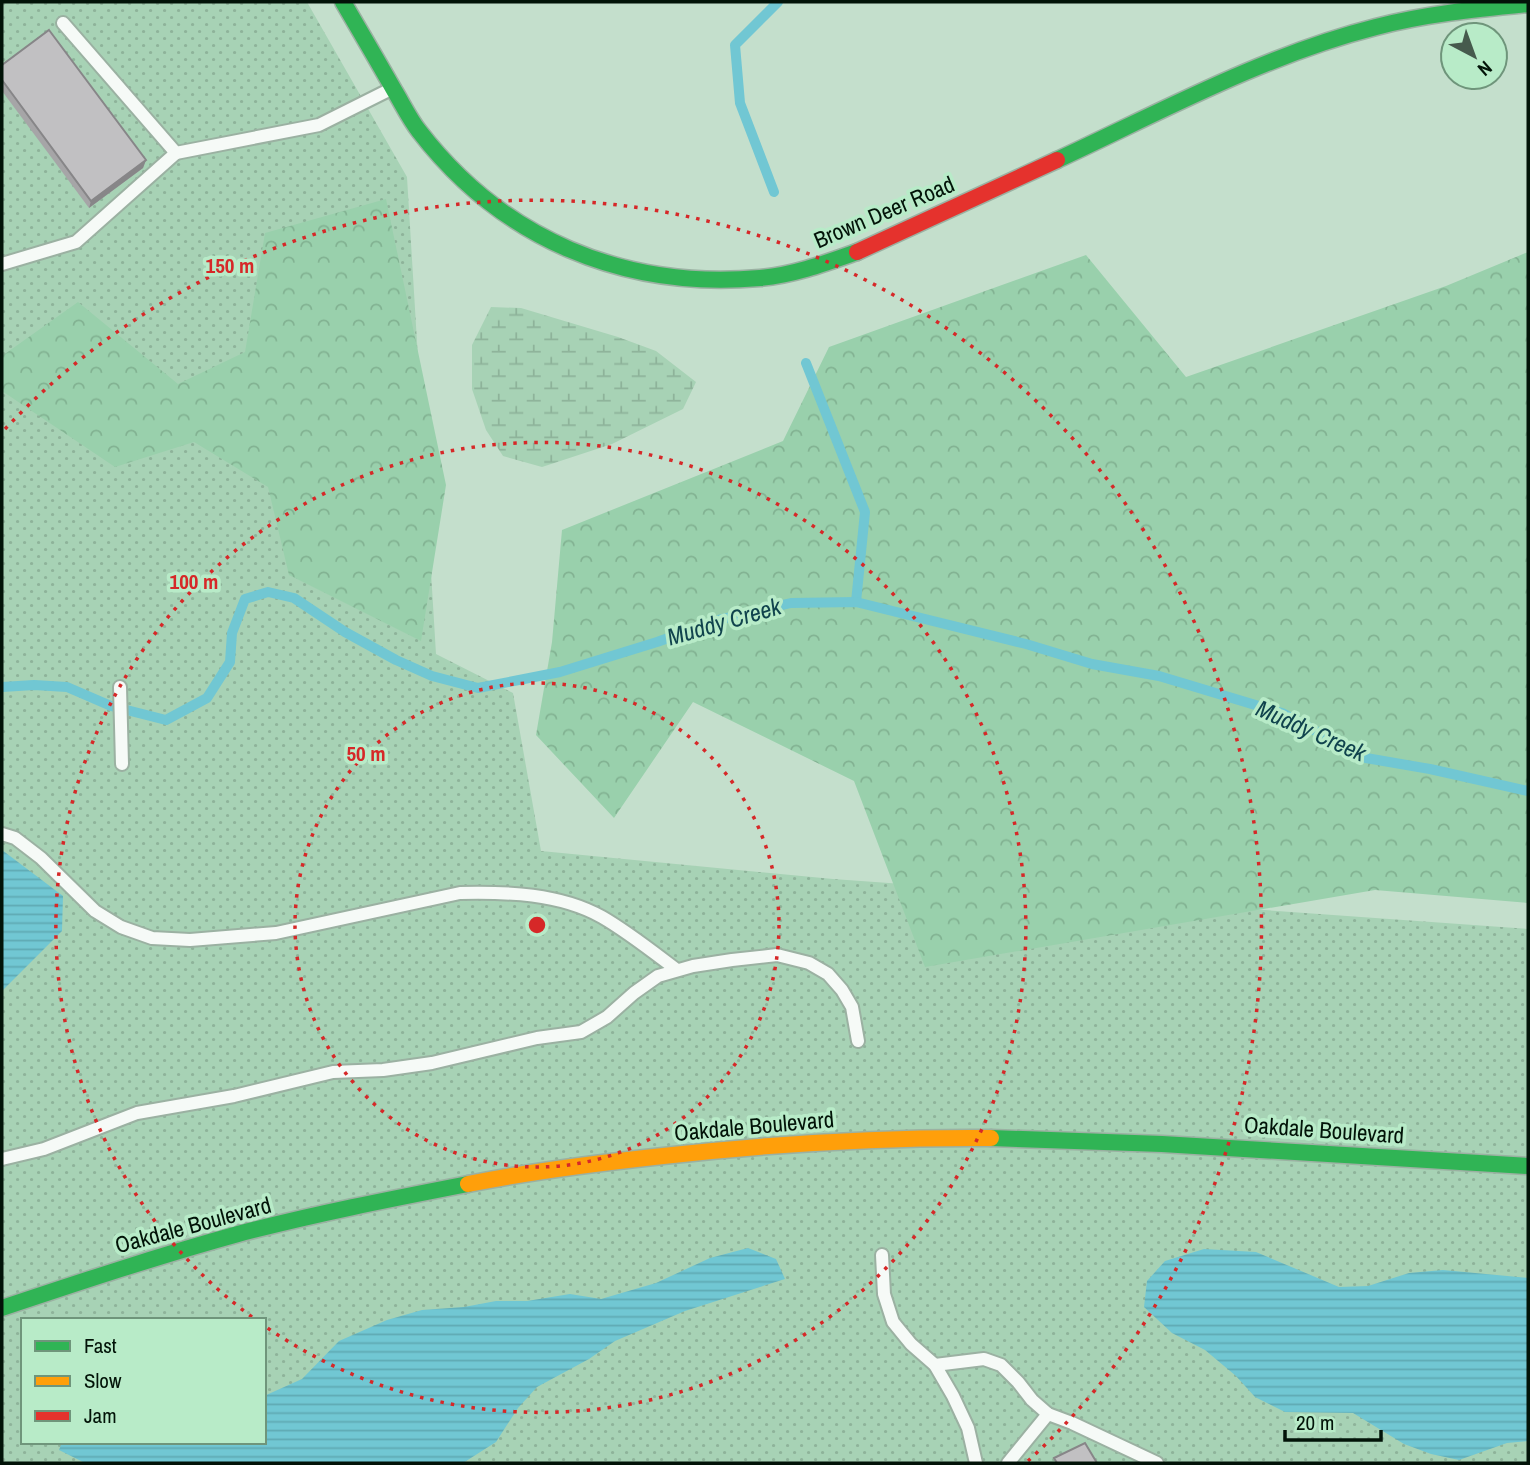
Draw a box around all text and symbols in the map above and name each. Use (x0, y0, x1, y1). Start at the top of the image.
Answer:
north arrow (1439, 21, 1509, 91)
text: N (1472, 55, 1498, 82)
street label: Brown Deer Road (809, 168, 959, 255)
text: 150 m (206, 251, 254, 280)
text: 100 m (170, 567, 218, 596)
water label: Muddy Creek (663, 589, 785, 653)
water label: Muddy Creek (1251, 692, 1372, 769)
text: 50 m (346, 739, 386, 768)
centre of rings (525, 913, 549, 937)
street label: Oakdale Boulevard (673, 1103, 835, 1148)
street label: Oakdale Boulevard (1243, 1108, 1405, 1151)
street label: Oakdale Boulevard (111, 1189, 274, 1260)
legend (21, 1318, 266, 1444)
text: Fast (84, 1331, 117, 1360)
text: Slow (84, 1366, 122, 1395)
scale bar (1285, 1398, 1381, 1442)
text: Jam (84, 1401, 117, 1430)
text: 20 m (1296, 1408, 1334, 1437)

